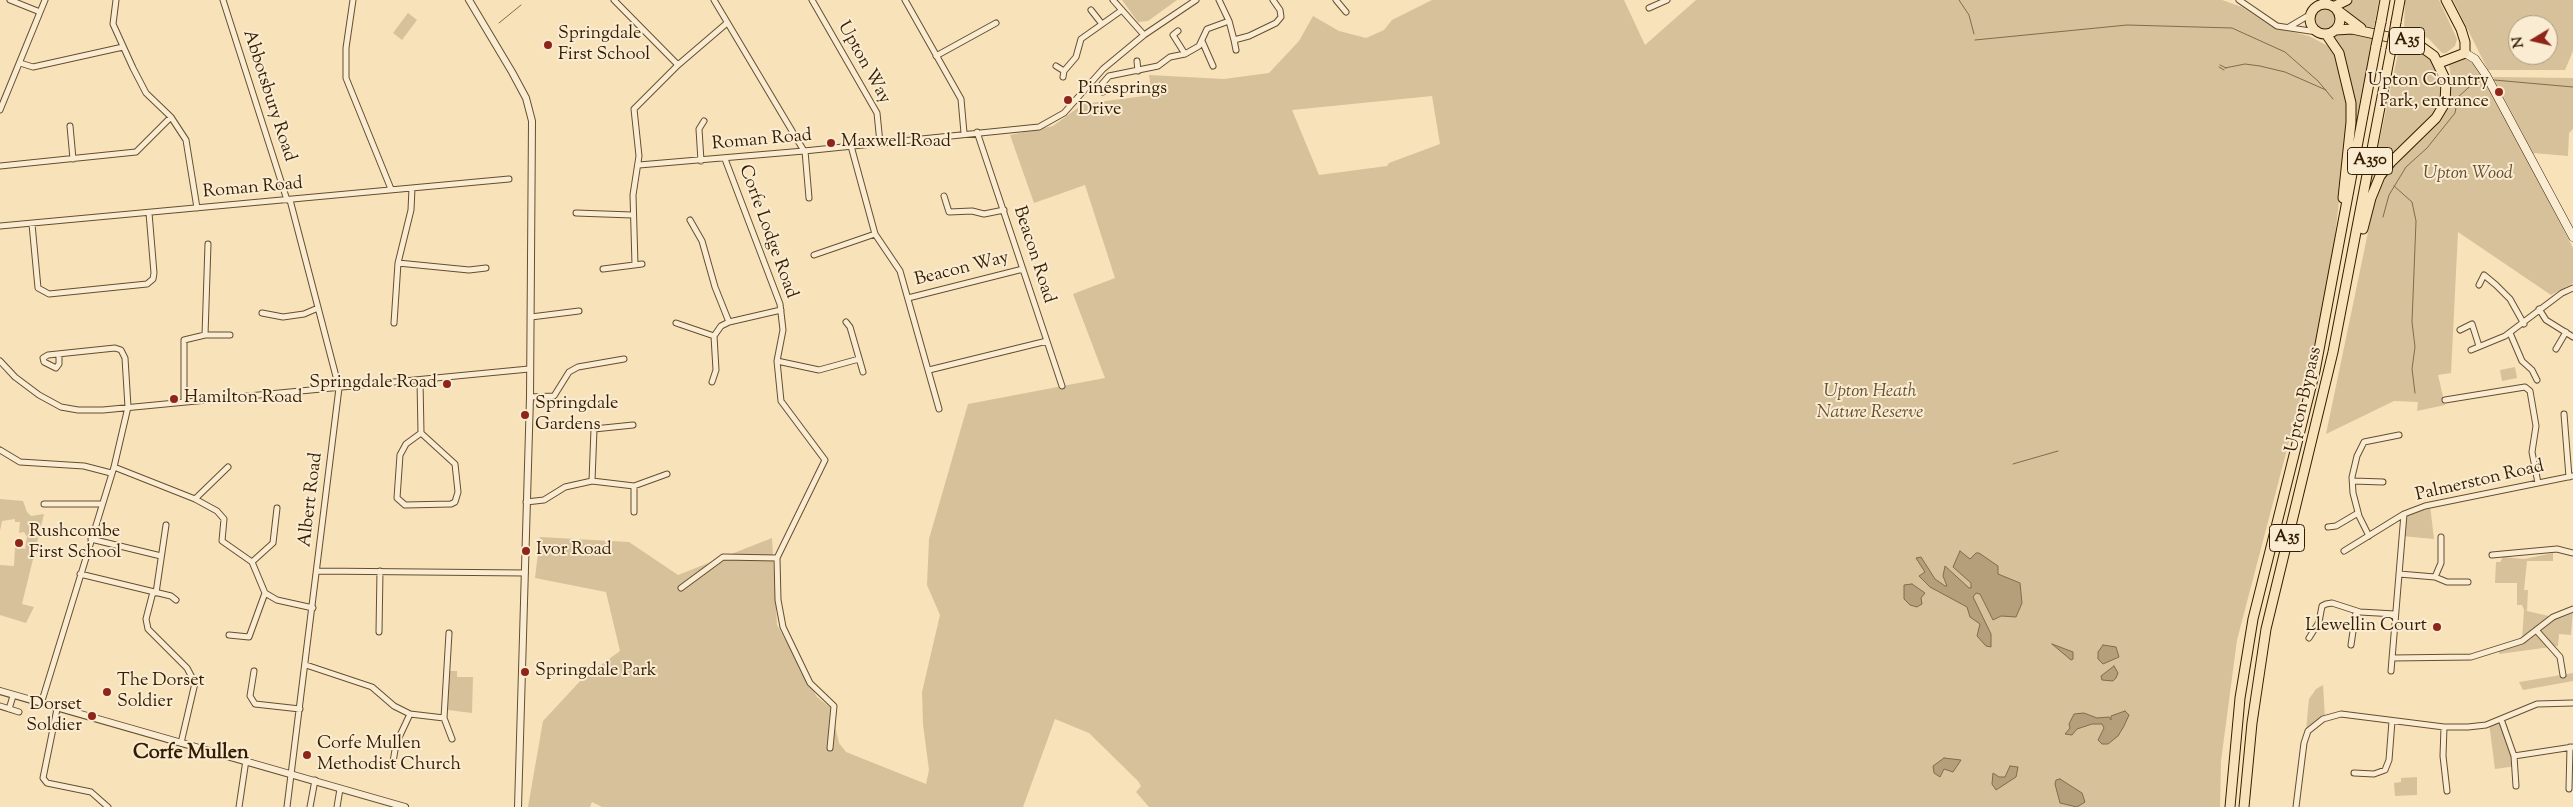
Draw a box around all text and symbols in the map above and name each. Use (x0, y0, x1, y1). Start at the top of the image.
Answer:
north arrow (2508, 15, 2558, 65)
street label: Upton Way (831, 18, 895, 108)
place label: Springdale First School (558, 24, 650, 66)
road number: A35 (2390, 27, 2424, 54)
street label: Abbotsbury Road (237, 28, 299, 164)
text: N (2508, 35, 2530, 49)
marker: Springdale First School (542, 39, 554, 51)
place label: Upton Country Park, entrance (2367, 71, 2489, 114)
place label: Pinesprings Drive (1078, 79, 1167, 122)
marker: Upton Country Park, entrance (2493, 86, 2505, 98)
marker: Pinesprings Drive (1062, 94, 1074, 106)
street label: Roman Road (711, 126, 813, 156)
place label: Maxwell Road (841, 132, 951, 154)
marker: Maxwell Road (825, 137, 837, 149)
road number: A350 (2348, 148, 2392, 175)
street label: Corfe Lodge Road (733, 162, 801, 302)
park label: Upton Wood (2423, 164, 2513, 186)
street label: Roman Road (202, 174, 304, 204)
street label: Beacon Road (1007, 204, 1059, 306)
street label: Beacon Way (913, 248, 1011, 292)
street label: Upton Bypass (2282, 345, 2328, 455)
place label: Springdale Road (309, 373, 437, 395)
marker: Springdale Road (441, 378, 453, 390)
park label: Upton Heath Nature Reserve (1817, 382, 1923, 424)
place label: Hamilton Road (184, 388, 302, 410)
marker: Hamilton Road (168, 393, 180, 405)
place label: Springdale Gardens (535, 394, 618, 436)
marker: Springdale Gardens (519, 409, 531, 421)
street label: Albert Road (295, 451, 329, 549)
street label: Palmerston Road (2414, 457, 2546, 507)
place label: Rushcombe First School (29, 522, 121, 564)
road number: A35 (2270, 524, 2304, 552)
marker: Rushcombe First School (13, 537, 25, 549)
place label: Ivor Road (536, 540, 612, 562)
marker: Ivor Road (520, 545, 532, 557)
place label: Llewellin Court (2305, 616, 2427, 638)
marker: Llewellin Court (2431, 621, 2443, 633)
place label: Springdale Park (535, 661, 657, 683)
marker: Springdale Park (519, 666, 531, 678)
place label: The Dorset Soldier (117, 671, 205, 714)
marker: The Dorset Soldier (101, 686, 113, 698)
place label: Dorset Soldier (26, 695, 82, 738)
marker: Dorset Soldier (86, 710, 98, 722)
place label: Corfe Mullen Methodist Church (317, 734, 461, 776)
district label: Corfe Mullen (133, 743, 249, 767)
marker: Corfe Mullen Methodist Church (301, 749, 313, 761)

